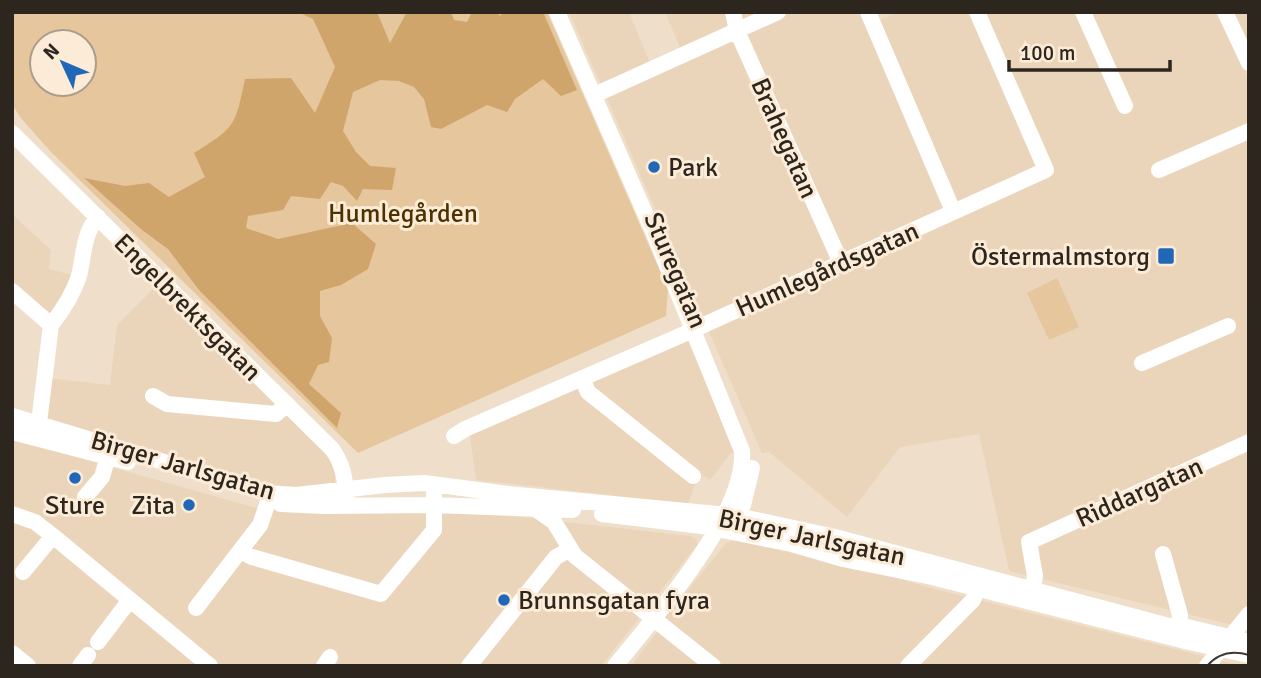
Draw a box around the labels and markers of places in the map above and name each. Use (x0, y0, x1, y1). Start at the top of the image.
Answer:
place label: Park (668, 152, 718, 184)
marker: Park (646, 159, 662, 175)
place label: Östermalmstorg (971, 241, 1150, 273)
marker: Östermalmstorg (1156, 246, 1176, 266)
marker: Sture (67, 470, 83, 486)
place label: Sture (45, 490, 105, 522)
place label: Zita (131, 490, 175, 522)
marker: Zita (181, 497, 197, 513)
place label: Brunnsgatan fyra (518, 585, 710, 617)
marker: Brunnsgatan fyra (496, 592, 512, 608)

